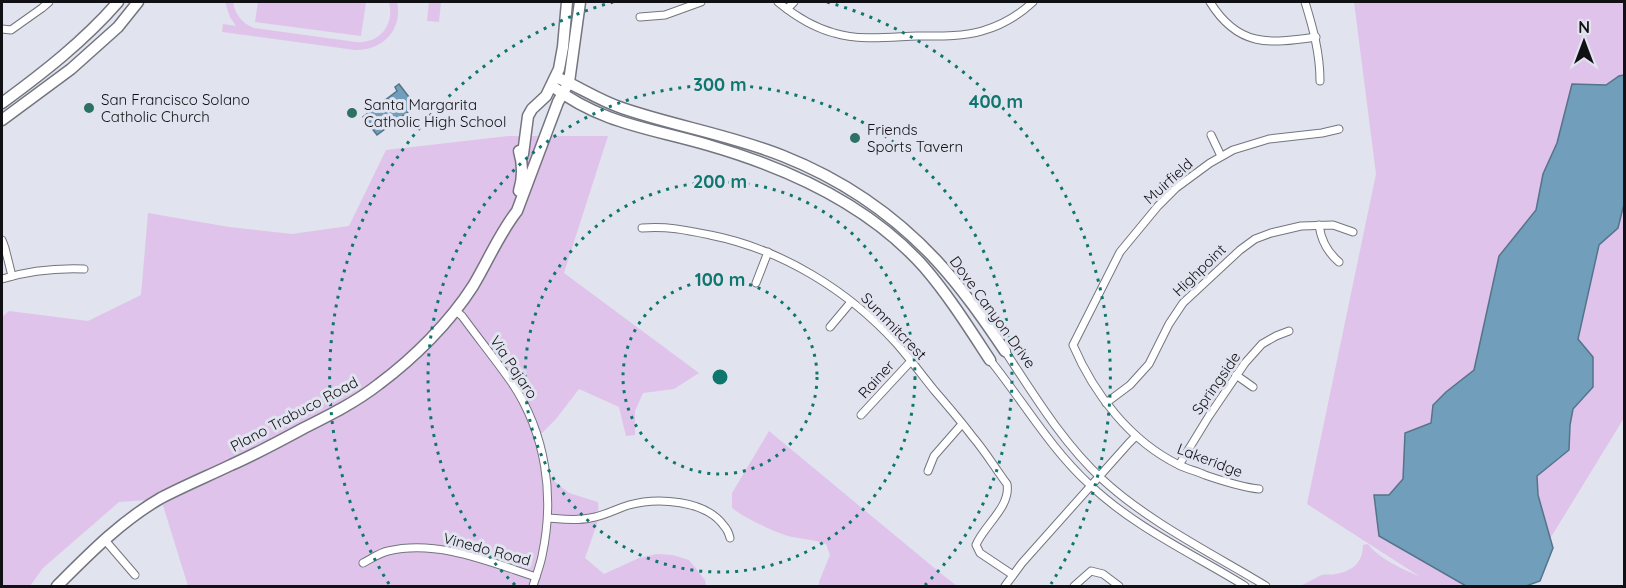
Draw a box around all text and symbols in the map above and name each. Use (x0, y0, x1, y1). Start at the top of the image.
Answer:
north arrow (1554, 12, 1614, 72)
text: N (1578, 17, 1590, 37)
text: 300 m (693, 73, 747, 96)
place label: San Francisco Solano Catholic Church (101, 90, 250, 126)
text: 400 m (969, 90, 1023, 113)
place label: Santa Margarita Catholic High School (364, 95, 506, 131)
marker: San Francisco Solano Catholic Church (82, 101, 96, 115)
marker: Santa Margarita Catholic High School (345, 106, 359, 120)
place label: Friends Sports Tavern (867, 120, 963, 156)
marker: Friends Sports Tavern (848, 131, 862, 145)
street label: Muirfield (1140, 154, 1196, 208)
text: 200 m (693, 170, 747, 193)
street label: Highpoint (1168, 240, 1230, 300)
street label: Dove Canyon Drive (946, 252, 1040, 372)
text: 100 m (695, 268, 745, 291)
street label: Summitcrest (857, 288, 931, 364)
street label: Via Pajaro (486, 332, 542, 402)
street label: Springside (1188, 348, 1244, 418)
street label: Rainer (854, 356, 898, 402)
centre of rings (710, 367, 730, 387)
street label: Plano Trabuco Road (227, 372, 361, 456)
street label: Lakeridge (1174, 439, 1246, 481)
street label: Vinedo Road (441, 528, 533, 570)

